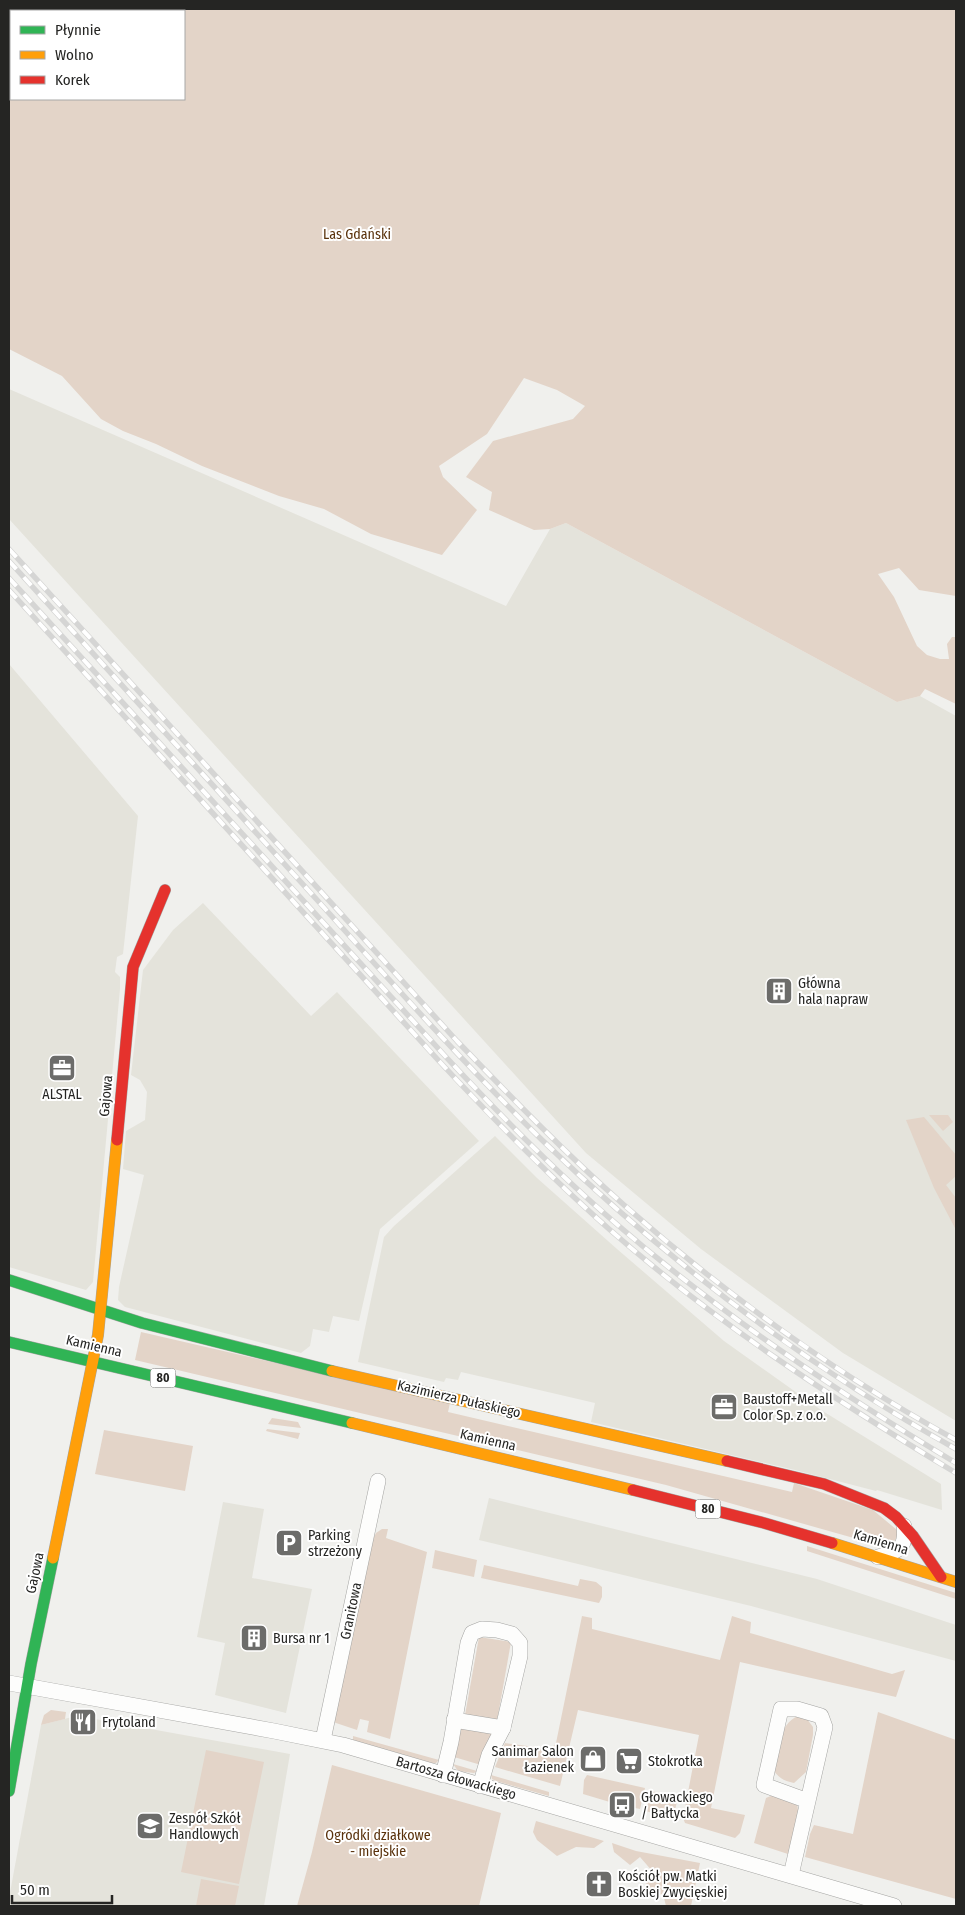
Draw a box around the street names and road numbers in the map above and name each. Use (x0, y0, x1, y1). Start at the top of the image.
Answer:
street label: Gajowa (96, 1074, 116, 1117)
street label: Kamienna (64, 1331, 124, 1361)
road number: 80 (150, 1369, 176, 1388)
street label: Kazimierza Pułaskiego (396, 1377, 522, 1421)
street label: Kamienna (458, 1425, 518, 1455)
road number: 80 (696, 1500, 720, 1518)
street label: Kamienna (851, 1526, 911, 1559)
street label: Gajowa (22, 1551, 48, 1595)
street label: Granitowa (337, 1581, 365, 1641)
street label: Bartosza Głowackiego (394, 1753, 518, 1803)

